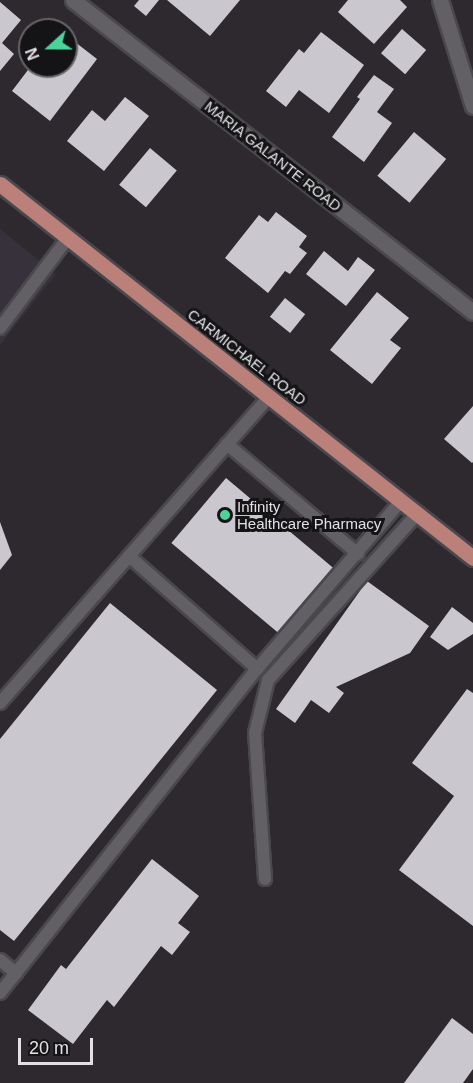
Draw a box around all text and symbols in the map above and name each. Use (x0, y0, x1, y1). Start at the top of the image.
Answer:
north arrow (18, 18, 78, 78)
text: N (23, 45, 43, 62)
street label: MARIA GALANTE ROAD (201, 97, 345, 215)
street label: CARMICHAEL ROAD (184, 305, 310, 409)
place label: Infinity Healthcare Pharmacy (237, 497, 381, 532)
marker: Infinity Healthcare Pharmacy (218, 508, 232, 522)
scale bar (21, 1026, 96, 1064)
text: 20 m (29, 1038, 69, 1058)

